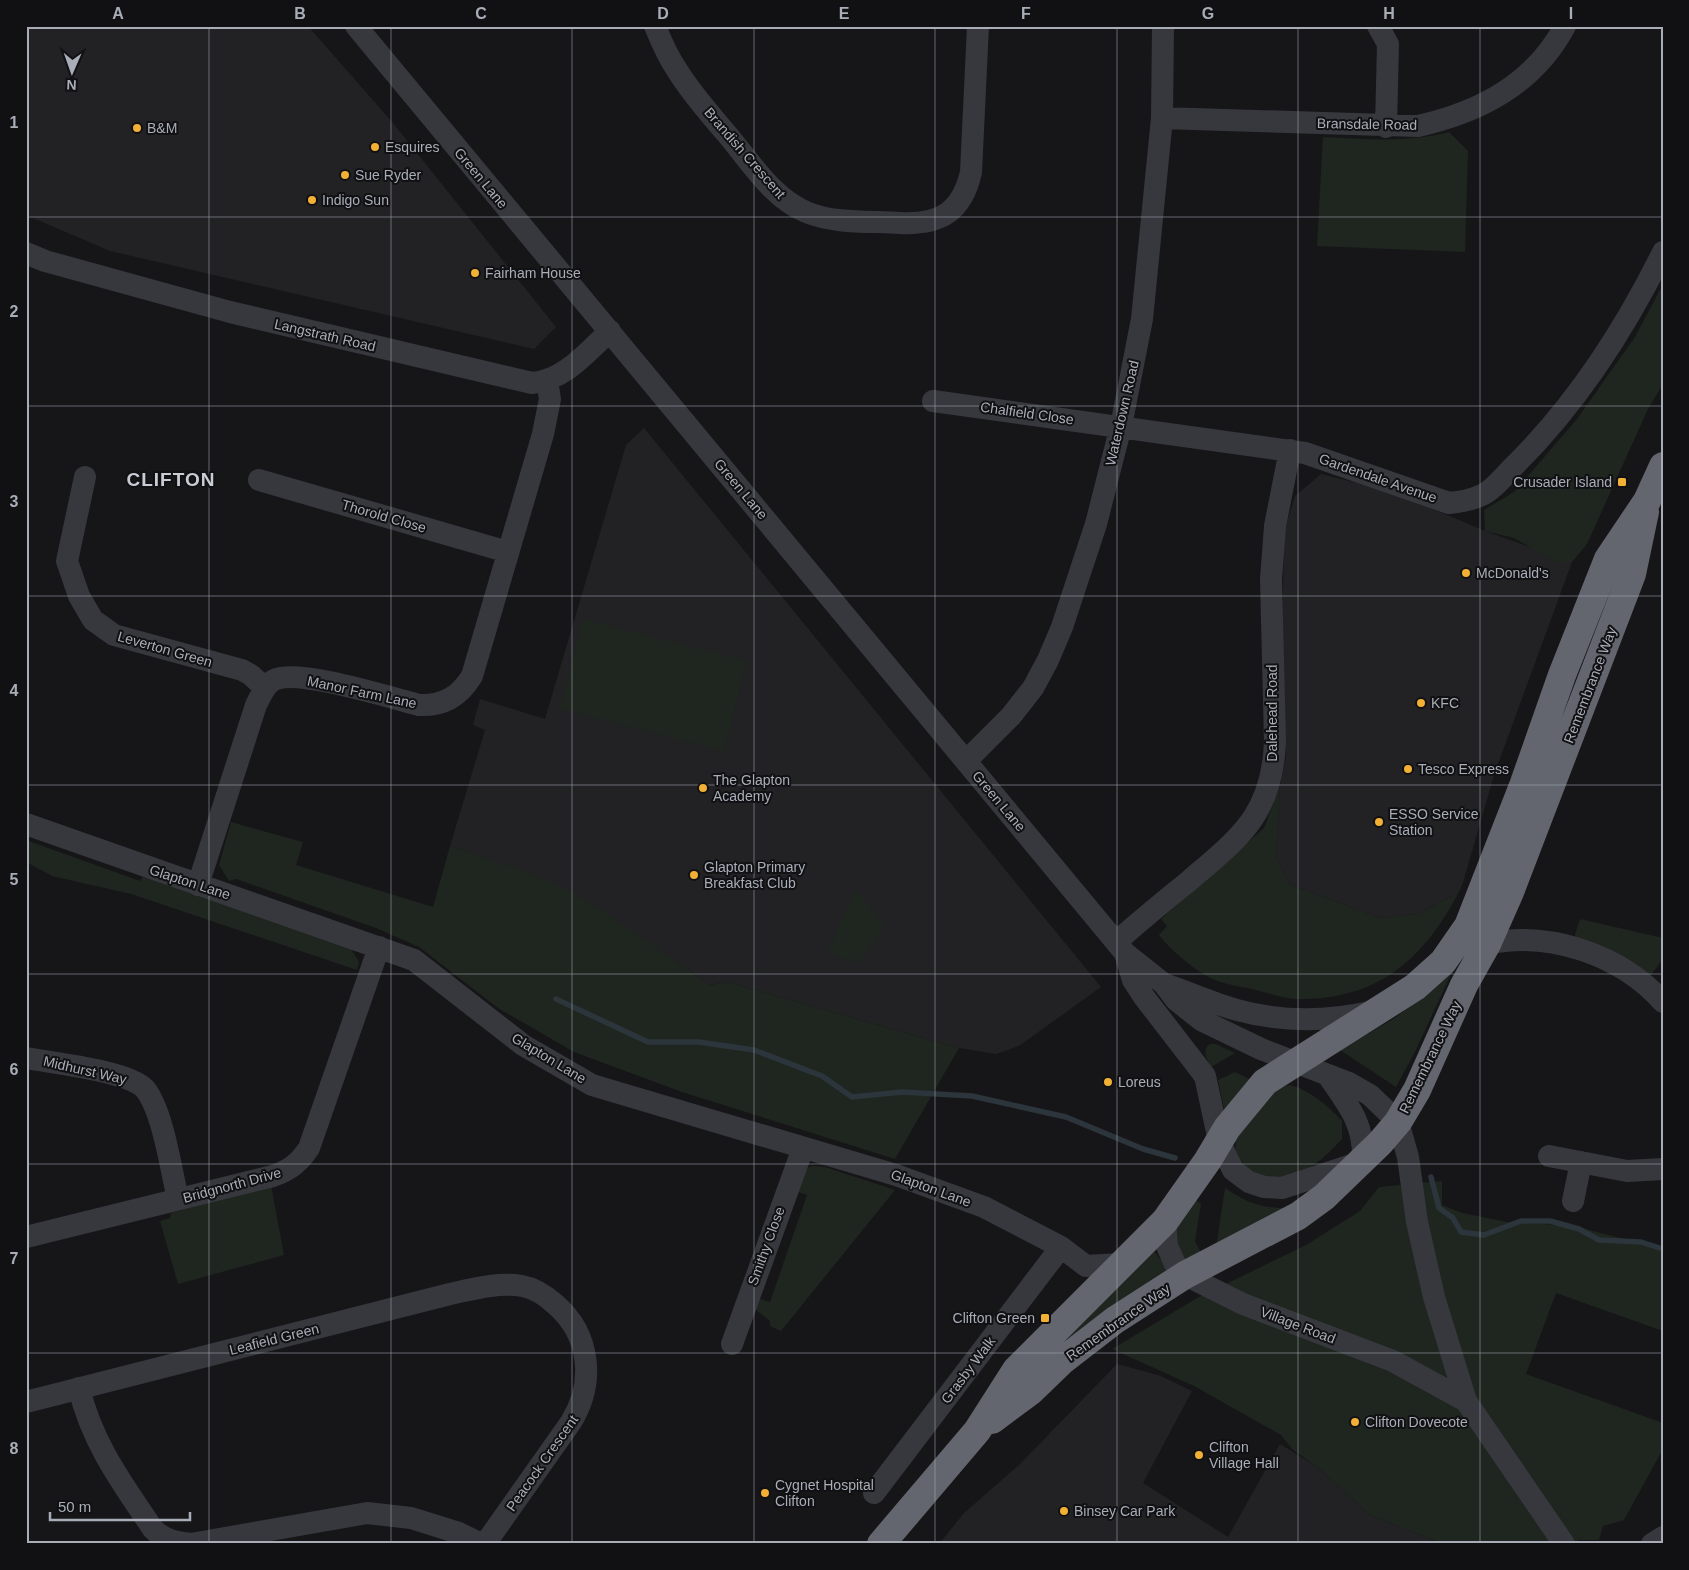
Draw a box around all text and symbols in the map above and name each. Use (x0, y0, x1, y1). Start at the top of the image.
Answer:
text: A (112, 5, 124, 22)
text: B (294, 5, 306, 22)
text: C (475, 5, 487, 22)
text: D (657, 5, 669, 22)
text: E (839, 5, 850, 22)
text: F (1021, 5, 1031, 22)
text: G (1202, 5, 1214, 22)
text: H (1383, 5, 1395, 22)
text: I (1569, 5, 1573, 22)
north arrow (48, 48, 98, 98)
text: N (66, 77, 77, 93)
street label: Brandish Crescent (701, 104, 789, 202)
text: 1 (10, 114, 19, 131)
street label: Bransdale Road (1317, 115, 1417, 133)
place label: B&M (147, 120, 177, 136)
marker: B&M (131, 122, 143, 134)
place label: Esquires (385, 139, 439, 155)
marker: Esquires (369, 141, 381, 153)
street label: Green Lane (451, 145, 511, 212)
place label: Sue Ryder (355, 167, 421, 183)
marker: Sue Ryder (339, 169, 351, 181)
place label: Indigo Sun (322, 192, 389, 208)
marker: Indigo Sun (306, 194, 318, 206)
place label: Fairham House (485, 265, 581, 281)
marker: Fairham House (469, 267, 481, 279)
text: 2 (10, 303, 19, 320)
street label: Langstrath Road (273, 316, 377, 354)
street label: Waterdown Road (1102, 359, 1142, 467)
street label: Chalfield Close (979, 399, 1075, 428)
street label: Gardendale Avenue (1317, 450, 1439, 506)
street label: Green Lane (711, 456, 771, 523)
district label: CLIFTON (127, 469, 215, 490)
place label: Crusader Island (1513, 474, 1612, 490)
marker: Crusader Island (1616, 476, 1628, 488)
text: 3 (10, 493, 19, 510)
street label: Thorold Close (340, 496, 428, 536)
place label: McDonald's (1476, 565, 1549, 581)
marker: McDonald's (1460, 567, 1472, 579)
street label: Remembrance Way (1560, 625, 1620, 745)
street label: Leverton Green (116, 628, 214, 670)
street label: Dalehead Road (1264, 664, 1280, 762)
street label: Manor Farm Lane (306, 673, 418, 711)
text: 4 (10, 682, 19, 699)
place label: KFC (1431, 695, 1459, 711)
marker: KFC (1415, 697, 1427, 709)
place label: Tesco Express (1418, 761, 1509, 777)
marker: Tesco Express (1402, 763, 1414, 775)
street label: Green Lane (969, 768, 1029, 835)
place label: The Glapton Academy (713, 772, 790, 804)
marker: The Glapton Academy (697, 782, 709, 794)
place label: ESSO Service Station (1389, 806, 1479, 838)
marker: ESSO Service Station (1373, 816, 1385, 828)
place label: Glapton Primary Breakfast Club (704, 859, 805, 891)
street label: Glapton Lane (148, 861, 233, 903)
marker: Glapton Primary Breakfast Club (688, 869, 700, 881)
text: 5 (10, 871, 19, 888)
street label: Remembrance Way (1396, 998, 1464, 1116)
street label: Glapton Lane (509, 1029, 589, 1087)
street label: Midhurst Way (42, 1053, 128, 1087)
text: 6 (10, 1061, 19, 1078)
place label: Loreus (1118, 1074, 1161, 1090)
marker: Loreus (1102, 1076, 1114, 1088)
street label: Bridgnorth Drive (181, 1164, 283, 1206)
street label: Glapton Lane (889, 1166, 973, 1210)
street label: Smithy Close (744, 1204, 788, 1287)
text: 7 (10, 1250, 19, 1267)
street label: Remembrance Way (1063, 1280, 1173, 1364)
street label: Village Road (1258, 1303, 1338, 1347)
place label: Clifton Green (953, 1310, 1035, 1326)
marker: Clifton Green (1039, 1312, 1051, 1324)
street label: Leafield Green (228, 1320, 320, 1358)
street label: Grasby Walk (938, 1333, 999, 1407)
street label: Peacock Crescent (503, 1412, 581, 1514)
place label: Clifton Dovecote (1365, 1414, 1468, 1430)
marker: Clifton Dovecote (1349, 1416, 1361, 1428)
place label: Clifton Village Hall (1209, 1439, 1279, 1471)
text: 8 (10, 1440, 19, 1457)
marker: Clifton Village Hall (1193, 1449, 1205, 1461)
place label: Cygnet Hospital Clifton (775, 1477, 874, 1509)
marker: Cygnet Hospital Clifton (759, 1487, 771, 1499)
scale bar (50, 1490, 190, 1522)
text: 50 m (58, 1498, 91, 1515)
place label: Binsey Car Park (1074, 1503, 1176, 1519)
marker: Binsey Car Park (1058, 1505, 1070, 1517)

